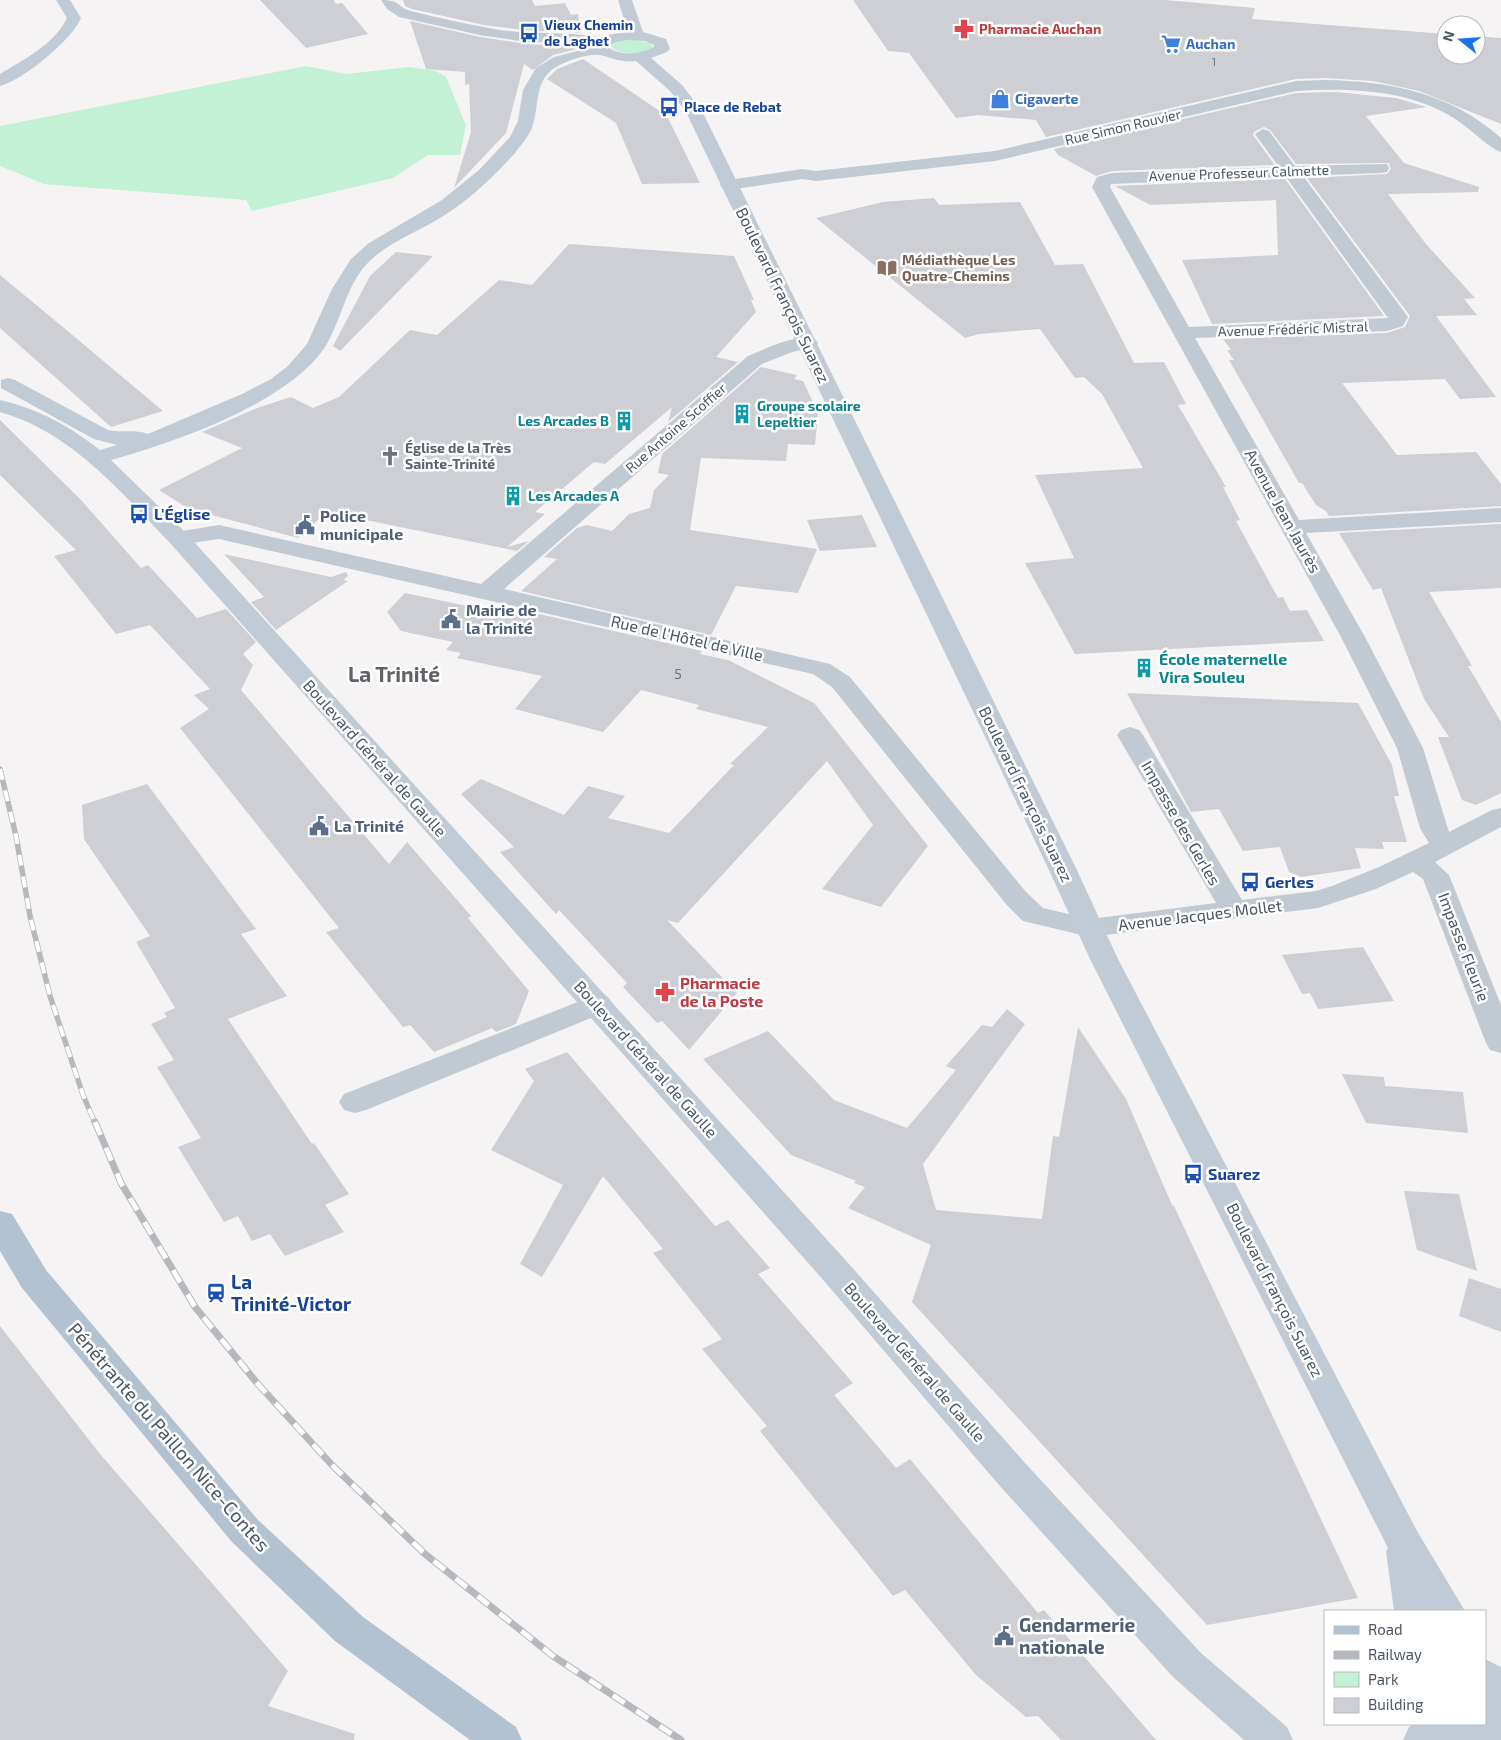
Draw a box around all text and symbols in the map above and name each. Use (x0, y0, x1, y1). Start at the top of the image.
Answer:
north arrow (1436, 15, 1486, 65)
place label: Vieux Chemin de Laghet (544, 16, 633, 49)
pharmacy icon: Pharmacie Auchan (953, 18, 975, 40)
place label: Pharmacie Auchan (979, 20, 1101, 37)
bus stop icon: Vieux Chemin de Laghet (518, 22, 540, 44)
text: N (1438, 29, 1458, 43)
supermarket icon: Auchan (1160, 33, 1182, 55)
place label: Auchan (1186, 35, 1235, 52)
house number: 1 (1212, 55, 1216, 68)
shop icon: Cigaverte (989, 88, 1011, 110)
place label: Cigaverte (1015, 90, 1079, 107)
bus stop icon: Place de Rebat (658, 96, 680, 118)
place label: Place de Rebat (684, 98, 782, 115)
street label: Rue Simon Rouvier (1063, 105, 1183, 148)
street label: Avenue Professeur Calmette (1149, 161, 1329, 184)
street label: Boulevard François Suarez (732, 204, 834, 386)
place label: Médiathèque Les Quatre-Chemins (902, 251, 1015, 285)
library icon: Médiathèque Les Quatre-Chemins (876, 257, 898, 279)
street label: Avenue Frédéric Mistral (1217, 317, 1369, 340)
street label: Rue Antoine Scoffier (622, 379, 730, 476)
place label: Groupe scolaire Lepeltier (757, 397, 861, 430)
building icon: Groupe scolaire Lepeltier (731, 403, 753, 425)
building icon: Les Arcades B (613, 410, 635, 432)
place label: Les Arcades B (518, 412, 609, 429)
place label: Église de la Très Sainte-Trinité (405, 439, 511, 472)
church icon: Église de la Très Sainte-Trinité (379, 445, 401, 467)
street label: Avenue Jean Jaurès (1242, 446, 1325, 576)
building icon: Les Arcades A (502, 485, 524, 507)
place label: Les Arcades A (528, 487, 620, 504)
bus stop icon: L'Église (128, 503, 150, 525)
place label: L'Église (154, 504, 210, 523)
place label: Police municipale (320, 506, 403, 543)
public building icon: Police municipale (294, 514, 316, 536)
place label: Mairie de la Trinité (466, 600, 536, 637)
public building icon: Mairie de la Trinité (440, 608, 462, 630)
street label: Rue de l'Hôtel de Ville (609, 611, 765, 664)
place label: École maternelle Vira Souleu (1159, 649, 1287, 686)
building icon: École maternelle Vira Souleu (1133, 657, 1155, 679)
district label: La Trinité (348, 661, 440, 686)
house number: 5 (674, 665, 682, 682)
street label: Boulevard Général de Gaulle (300, 675, 451, 840)
street label: Boulevard François Suarez (975, 703, 1077, 885)
street label: Impasse des Gerles (1138, 757, 1225, 888)
public building icon: La Trinité (308, 815, 330, 837)
place label: La Trinité (334, 816, 404, 835)
bus stop icon: Gerles (1239, 871, 1261, 893)
place label: Gerles (1265, 872, 1314, 891)
street label: Impasse Fleurie (1435, 890, 1494, 1004)
street label: Avenue Jacques Mollet (1117, 895, 1283, 934)
place label: Pharmacie de la Poste (680, 973, 763, 1010)
street label: Boulevard Général de Gaulle (571, 976, 722, 1141)
pharmacy icon: Pharmacie de la Poste (654, 981, 676, 1003)
bus stop icon: Suarez (1182, 1163, 1204, 1185)
place label: Suarez (1208, 1164, 1260, 1183)
street label: Boulevard François Suarez (1222, 1200, 1328, 1380)
place label: La Trinité-Victor (231, 1270, 351, 1315)
street label: Boulevard Général de Gaulle (841, 1278, 990, 1445)
station icon: La Trinité-Victor (205, 1282, 227, 1304)
street label: Pénétrante du Paillon Nice-Contes (64, 1317, 275, 1556)
legend (1324, 1610, 1486, 1725)
place label: Gendarmerie nationale (1019, 1613, 1136, 1658)
text: Road (1368, 1620, 1403, 1638)
public building icon: Gendarmerie nationale (993, 1625, 1015, 1647)
text: Railway (1368, 1645, 1422, 1663)
text: Park (1368, 1670, 1399, 1688)
text: Building (1368, 1695, 1424, 1713)

